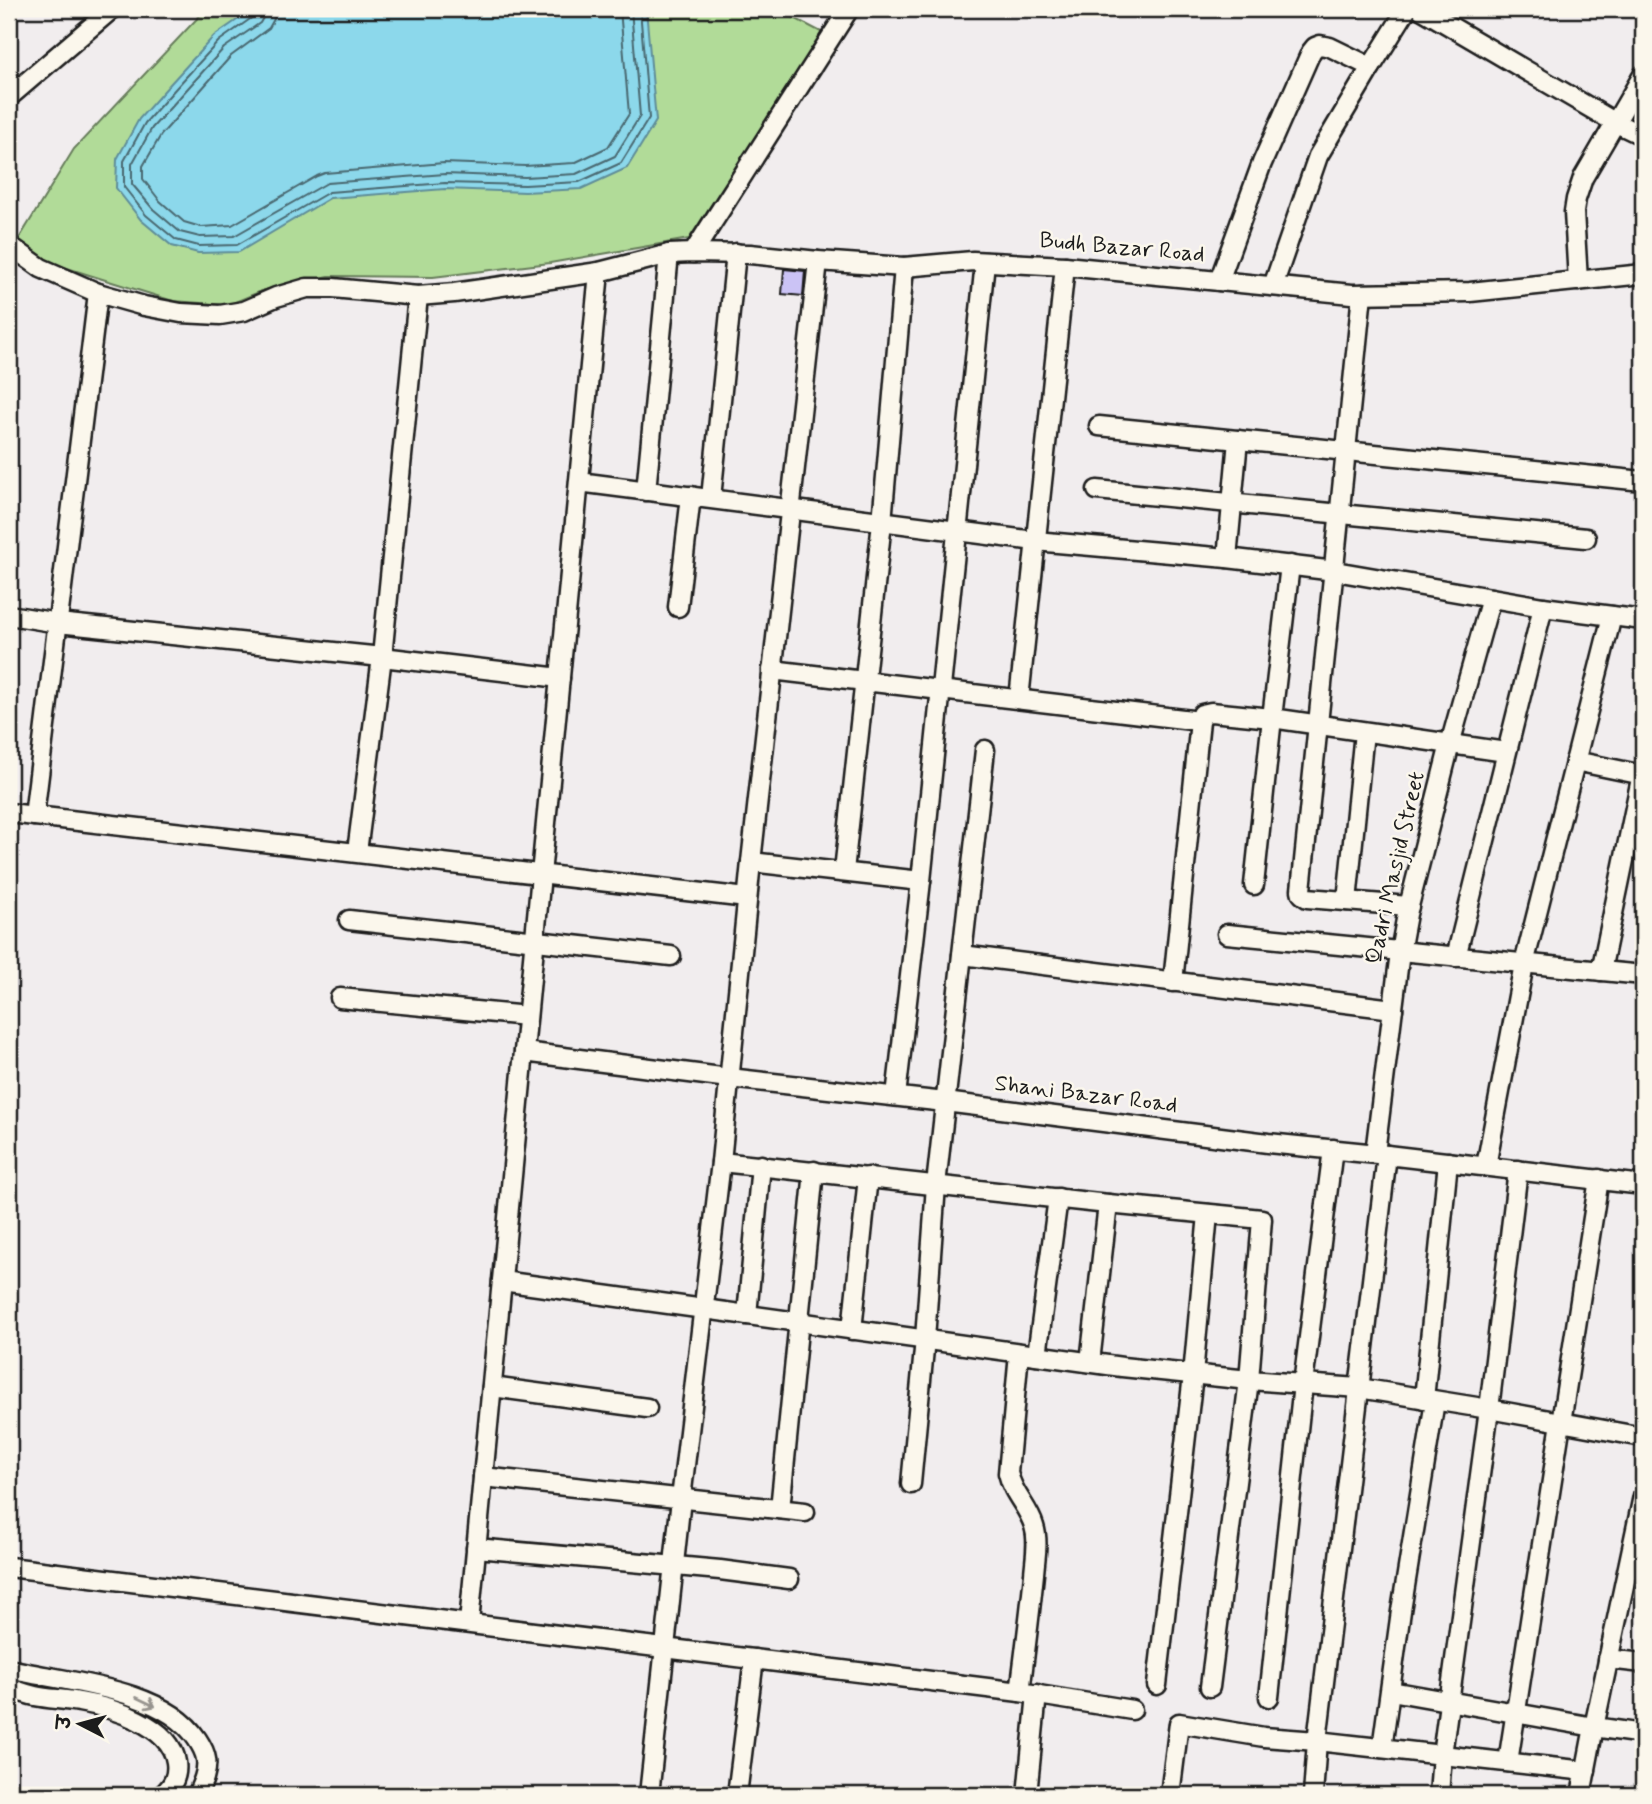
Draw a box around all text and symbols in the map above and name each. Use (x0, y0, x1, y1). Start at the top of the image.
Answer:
street label: Budh Bazar Road (1038, 226, 1206, 270)
street label: Qadri Masjid Street (1359, 769, 1433, 967)
street label: Shani Bazar Road (993, 1069, 1179, 1121)
north arrow (46, 1688, 116, 1758)
one-way arrow (135, 1696, 156, 1709)
text: उ (51, 1712, 78, 1732)

